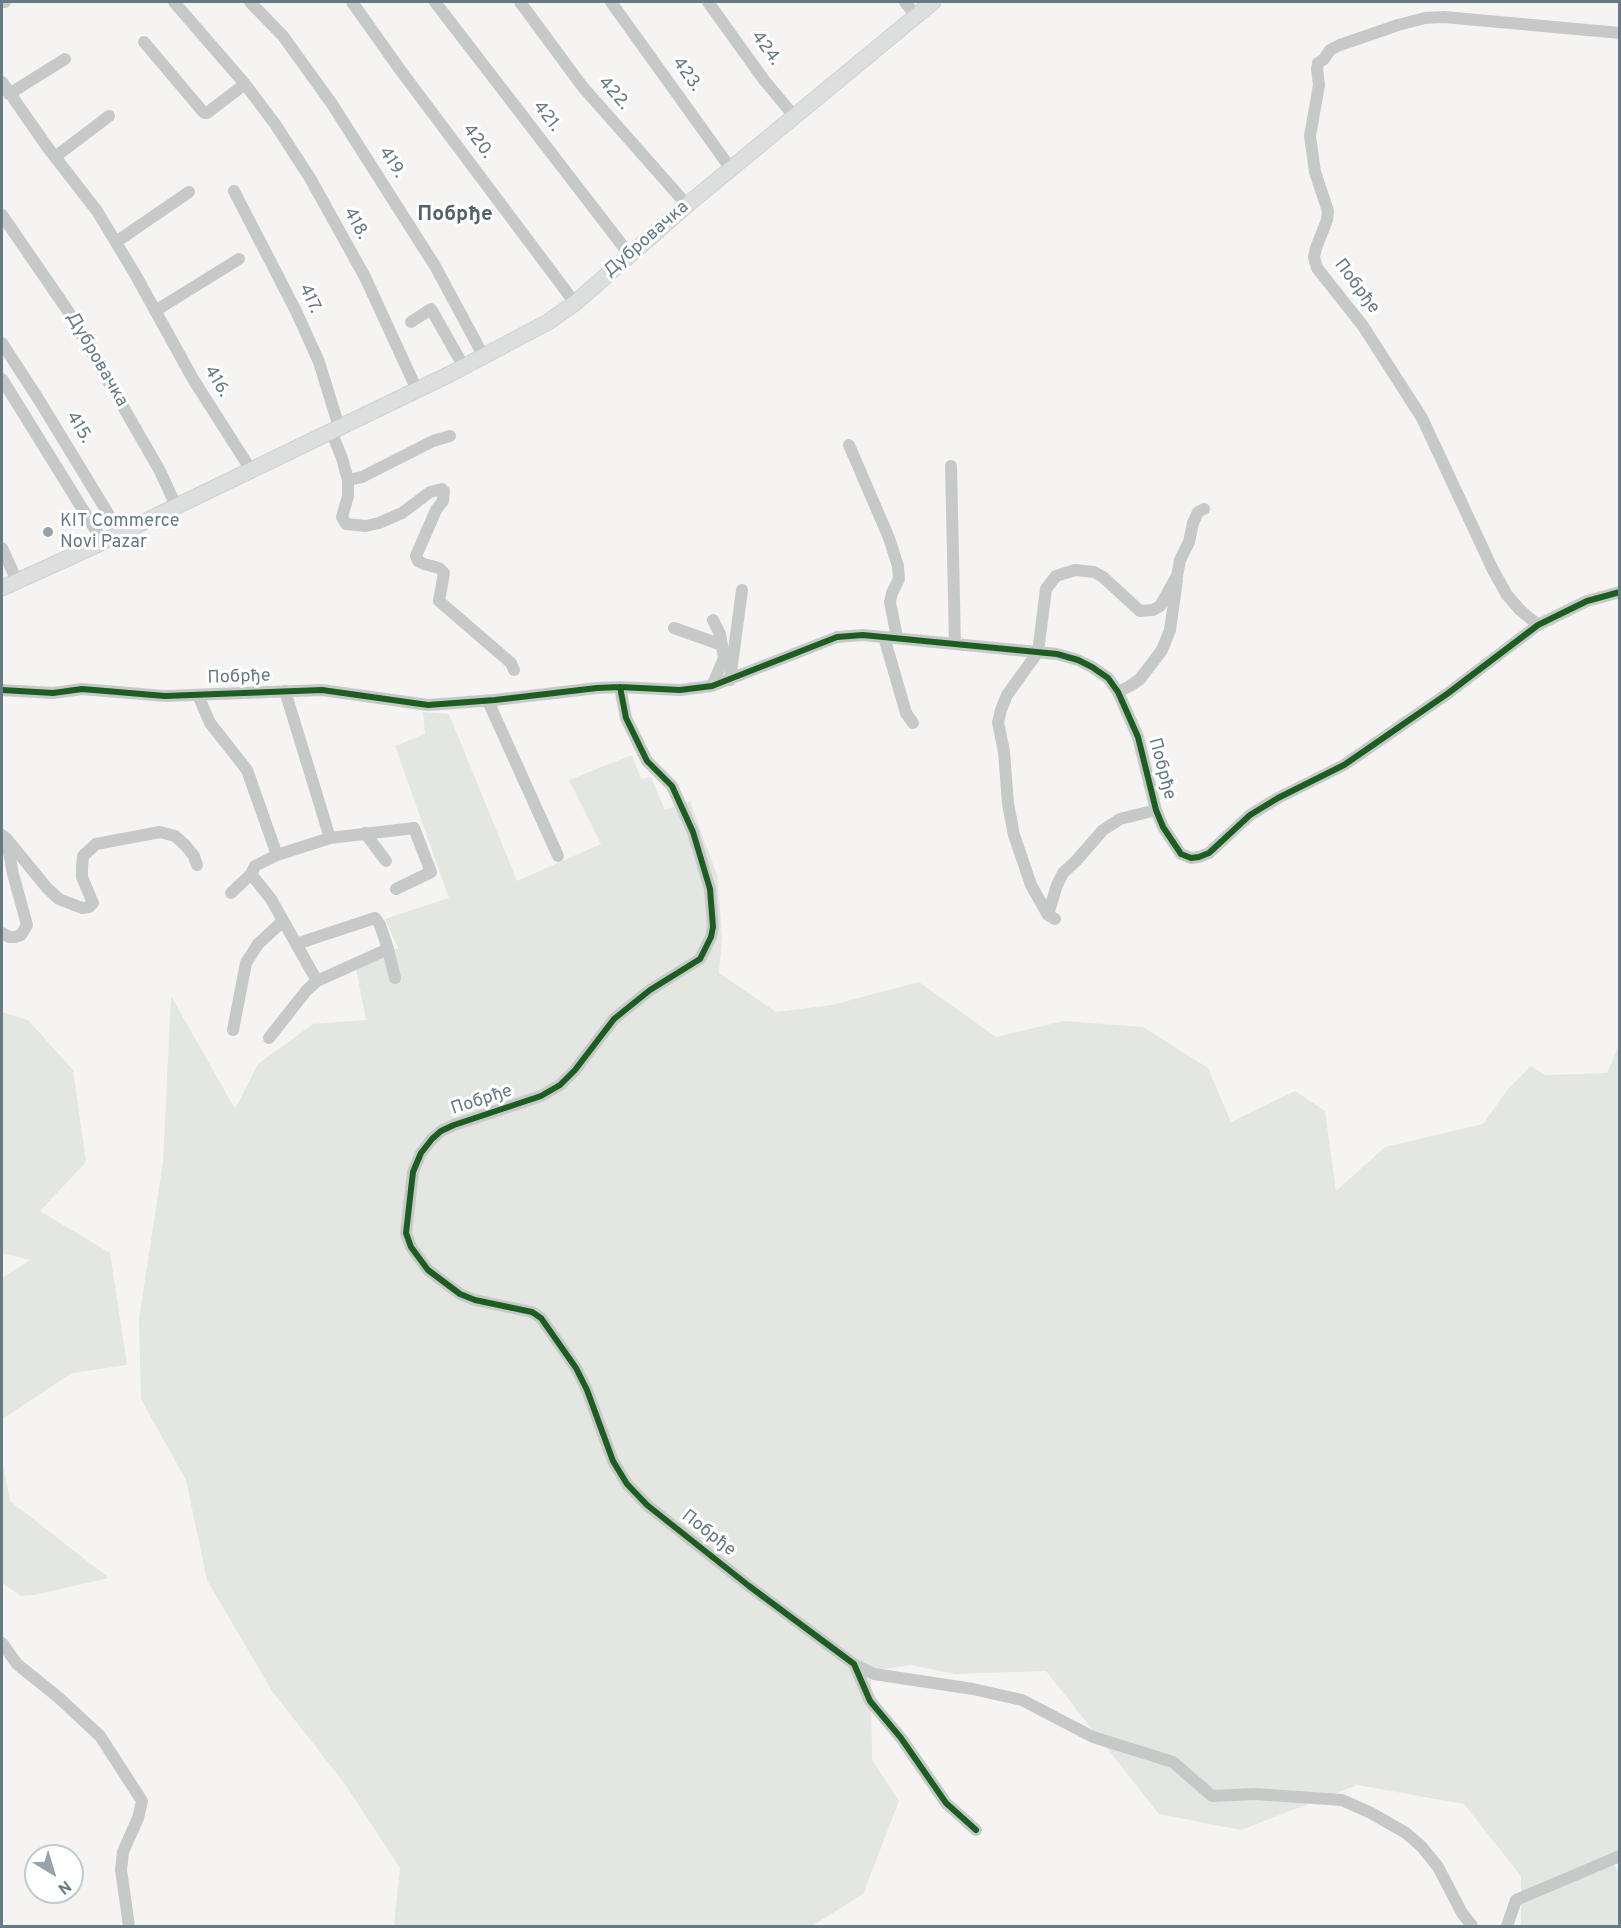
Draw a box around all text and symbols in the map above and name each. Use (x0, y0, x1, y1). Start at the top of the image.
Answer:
street label: 424. (745, 28, 785, 70)
street label: 423. (666, 54, 706, 96)
street label: 422. (593, 73, 633, 115)
street label: 421. (527, 97, 565, 137)
street label: 420. (457, 120, 497, 164)
street label: 419. (373, 143, 409, 183)
street label: Дубровачка (600, 197, 694, 283)
district label: Побрђе (417, 203, 493, 229)
street label: 418. (338, 204, 372, 244)
street label: Побрђе (1328, 255, 1384, 319)
street label: 417. (293, 281, 325, 317)
street label: Дубровачка (60, 309, 132, 411)
street label: 416. (198, 362, 234, 402)
street label: 415. (60, 408, 96, 448)
place label: KIT Commerce Novi Pazar (60, 511, 180, 554)
marker: KIT Commerce Novi Pazar (41, 525, 55, 539)
street label: Побрђе (207, 666, 271, 690)
street label: Побрђе (1142, 736, 1180, 802)
street label: Побрђе (449, 1081, 515, 1121)
street label: Побрђе (677, 1506, 739, 1562)
north arrow (24, 1844, 84, 1904)
text: N (53, 1875, 75, 1898)

